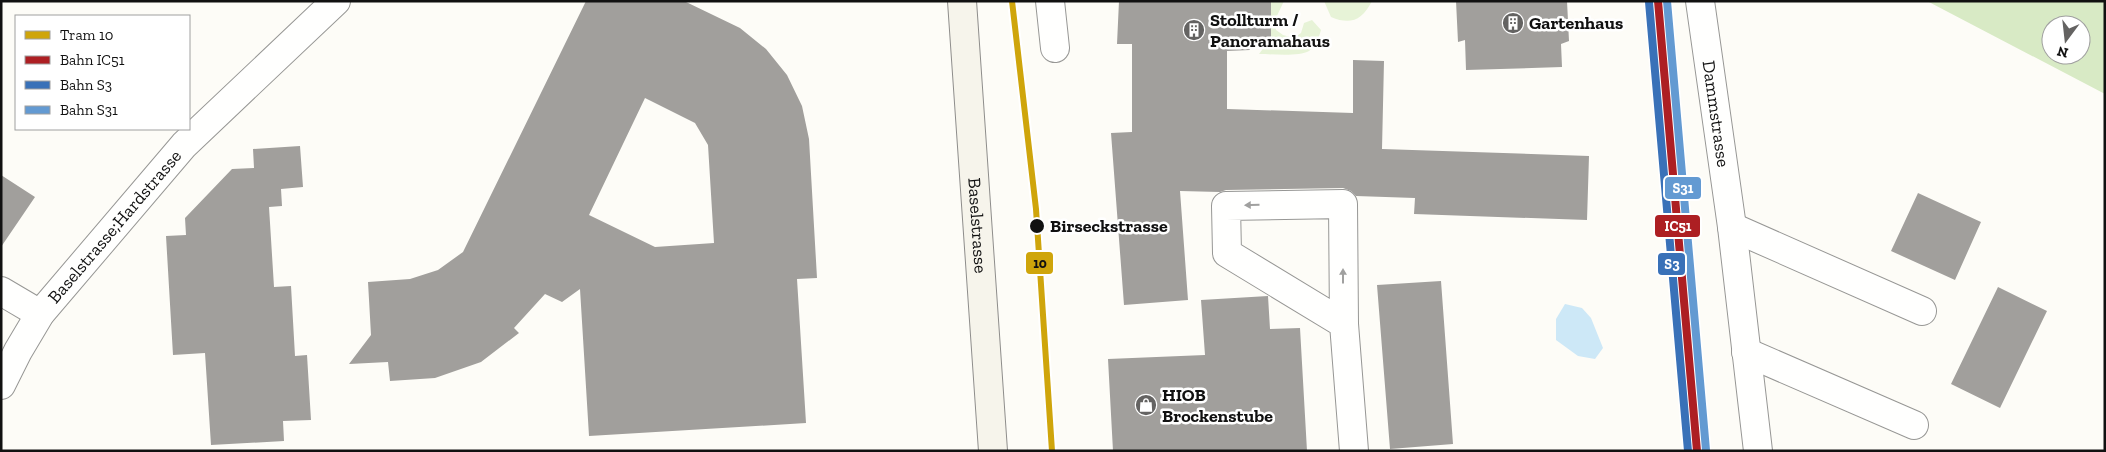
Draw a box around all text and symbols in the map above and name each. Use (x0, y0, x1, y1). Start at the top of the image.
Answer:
place label: Stollturm / Panoramahaus (1210, 9, 1330, 52)
building icon: Gartenhaus (1501, 11, 1525, 35)
place label: Gartenhaus (1529, 12, 1623, 34)
legend (15, 15, 190, 130)
north arrow (2041, 15, 2091, 65)
building icon: Stollturm / Panoramahaus (1182, 18, 1206, 42)
text: Tram 10 (60, 26, 113, 44)
text: N (2055, 42, 2070, 62)
text: Bahn IC51 (60, 51, 125, 69)
street label: Dammstrasse (1698, 59, 1734, 169)
text: Bahn S3 (60, 76, 112, 94)
text: Bahn S31 (60, 101, 118, 119)
street label: Baselstrasse;Hardstrasse (43, 145, 186, 308)
line badge: S31 (1664, 176, 1702, 200)
street label: Baselstrasse (963, 177, 992, 274)
text: S31 (1673, 180, 1694, 197)
one-way arrow (1244, 202, 1260, 210)
line badge: IC51 (1654, 214, 1701, 238)
place label: Birseckstrasse (1050, 215, 1168, 237)
marker: Birseckstrasse (1028, 217, 1046, 235)
text: IC51 (1665, 218, 1692, 235)
line badge: 10 (1025, 251, 1054, 275)
line badge: S3 (1657, 252, 1686, 276)
text: 10 (1033, 255, 1047, 272)
text: S3 (1664, 256, 1680, 273)
one-way arrow (1339, 267, 1347, 283)
place label: HIOB Brockenstube (1162, 384, 1273, 427)
shop icon: HIOB Brockenstube (1134, 393, 1158, 417)

